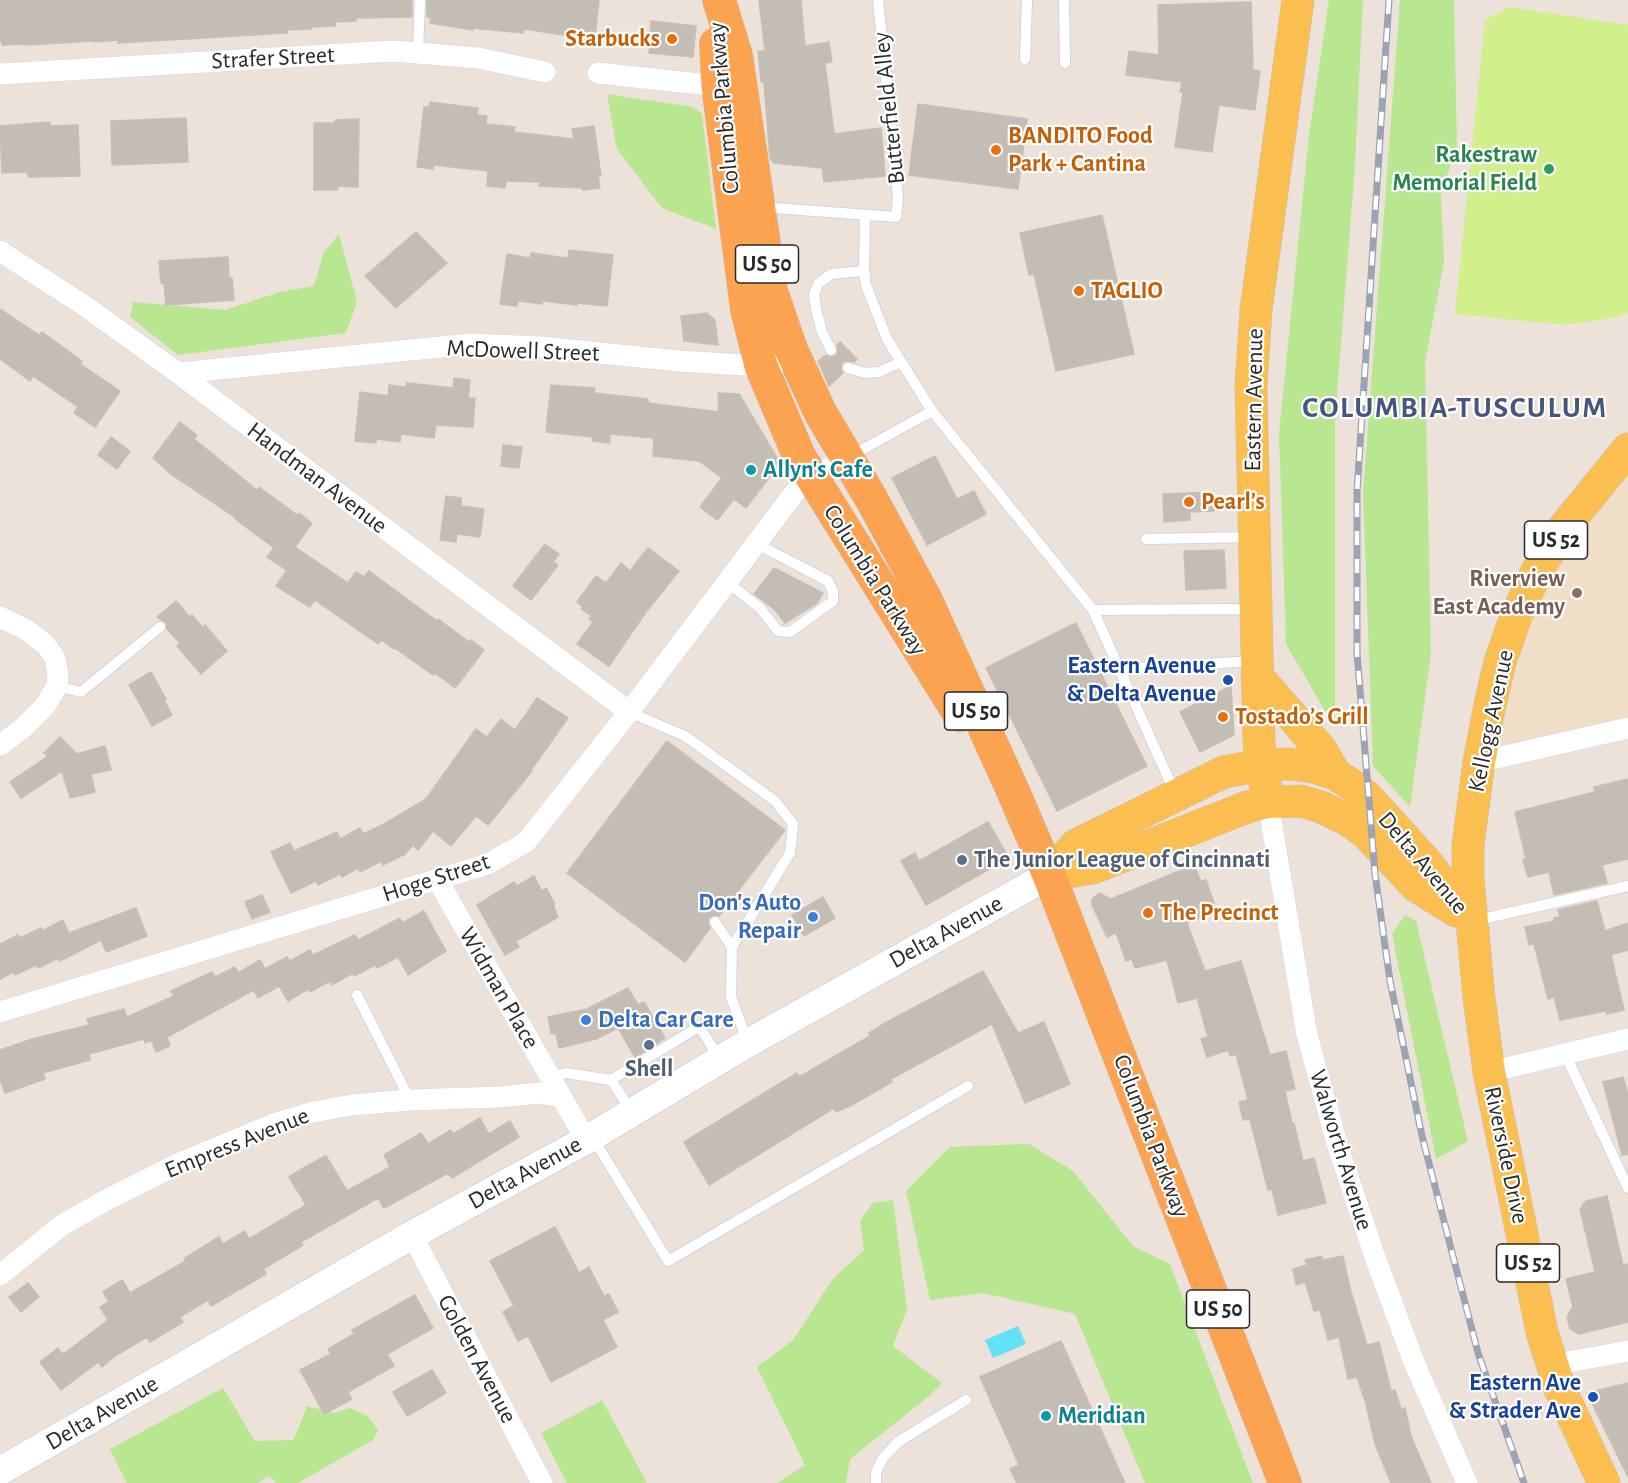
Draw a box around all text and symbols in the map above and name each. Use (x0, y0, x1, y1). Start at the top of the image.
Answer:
street label: Columbia Parkway (702, 21, 746, 195)
place label: Starbucks (565, 25, 660, 53)
street label: Butterfield Alley (867, 31, 911, 185)
marker: Starbucks (665, 32, 679, 46)
street label: Strafer Street (211, 40, 335, 76)
place label: BANDITO Food Park + Cantina (1008, 122, 1153, 178)
place label: Rakestraw Memorial Field (1392, 141, 1537, 197)
marker: BANDITO Food Park + Cantina (989, 143, 1003, 157)
marker: Rakestraw Memorial Field (1542, 162, 1556, 176)
road number: US 50 (736, 245, 798, 283)
place label: TAGLIO (1091, 277, 1163, 305)
marker: TAGLIO (1072, 284, 1086, 298)
street label: Eastern Avenue (1238, 328, 1270, 472)
street label: McDowell Street (446, 334, 600, 368)
district label: COLUMBIA-TUSCULUM (1302, 390, 1608, 426)
street label: Handman Avenue (241, 416, 393, 540)
place label: Allyn's Cafe (763, 456, 873, 484)
marker: Allyn's Cafe (744, 463, 758, 477)
place label: Pearl’s (1201, 488, 1265, 516)
marker: Pearl’s (1182, 495, 1196, 509)
street label: Columbia Parkway (817, 499, 933, 661)
road number: US 52 (1524, 521, 1588, 559)
place label: Riverview East Academy (1432, 565, 1565, 621)
marker: Riverview East Academy (1570, 586, 1584, 600)
street label: Kellogg Avenue (1462, 647, 1520, 795)
place label: Eastern Avenue & Delta Avenue (1067, 652, 1216, 708)
marker: Eastern Avenue & Delta Avenue (1221, 673, 1235, 687)
road number: US 50 (944, 692, 1008, 730)
place label: Tostado’s Grill (1235, 703, 1369, 731)
marker: Tostado’s Grill (1216, 710, 1230, 724)
street label: Delta Avenue (1372, 806, 1474, 920)
place label: The Junior League of Cincinnati (974, 846, 1270, 874)
street label: Hoge Street (379, 847, 493, 909)
marker: The Junior League of Cincinnati (955, 853, 969, 867)
place label: Don's Auto Repair (698, 889, 801, 945)
street label: Delta Avenue (884, 889, 1008, 975)
place label: The Precinct (1160, 899, 1278, 927)
marker: The Precinct (1141, 906, 1155, 920)
marker: Don's Auto Repair (806, 910, 820, 924)
street label: Widman Place (453, 922, 545, 1054)
place label: Delta Car Care (598, 1006, 734, 1034)
marker: Delta Car Care (579, 1013, 593, 1027)
marker: Shell (642, 1038, 656, 1052)
street label: Columbia Parkway (1107, 1050, 1195, 1222)
place label: Shell (625, 1055, 673, 1083)
street label: Walworth Avenue (1303, 1066, 1379, 1234)
street label: Riverside Drive (1477, 1084, 1535, 1226)
street label: Empress Avenue (161, 1101, 313, 1185)
street label: Delta Avenue (463, 1130, 587, 1216)
road number: US 52 (1496, 1244, 1559, 1282)
street label: Golden Avenue (431, 1290, 523, 1428)
road number: US 50 (1186, 1290, 1250, 1328)
street label: Delta Avenue (41, 1369, 163, 1457)
place label: Eastern Ave & Strader Ave (1449, 1369, 1581, 1425)
marker: Eastern Ave & Strader Ave (1586, 1390, 1600, 1404)
place label: Meridian (1058, 1402, 1146, 1430)
marker: Meridian (1039, 1409, 1053, 1423)

